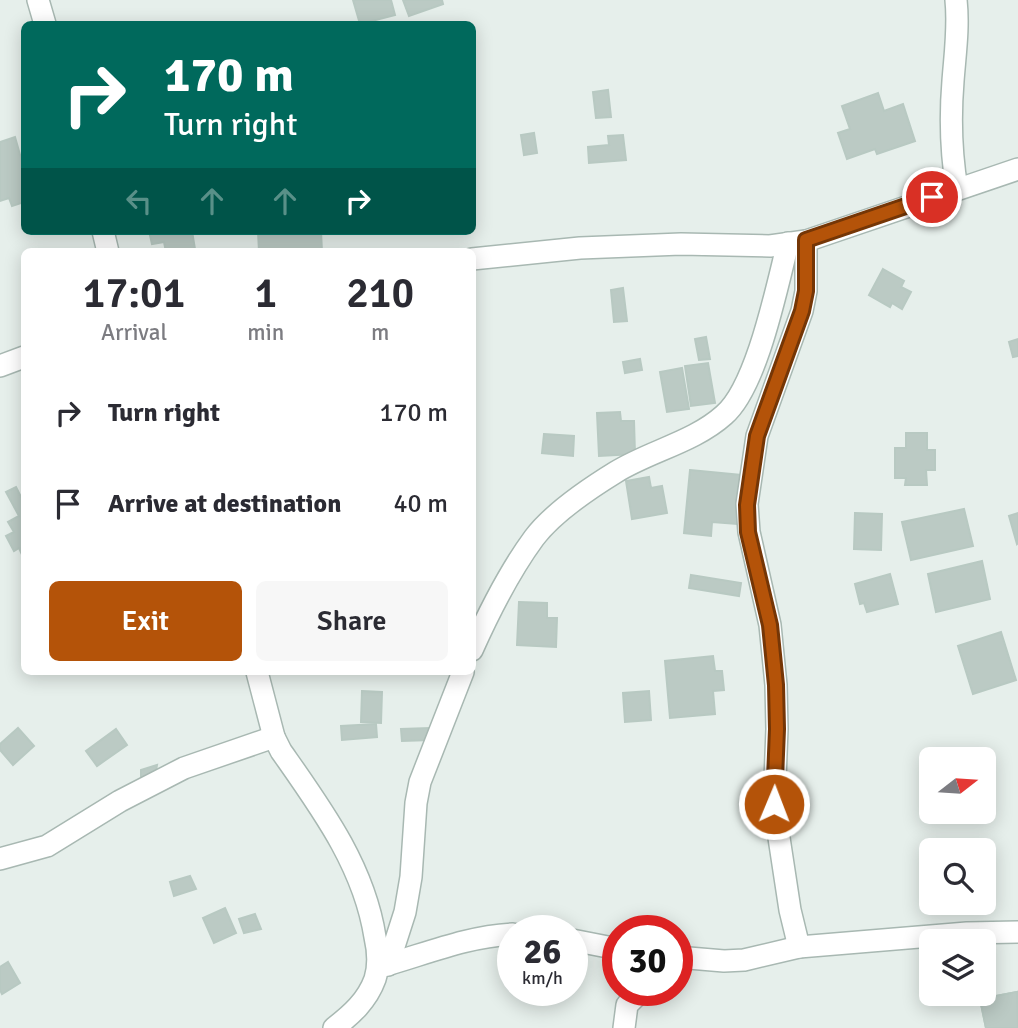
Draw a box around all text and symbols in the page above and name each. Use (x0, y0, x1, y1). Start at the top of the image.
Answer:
text: 170 m (164, 45, 294, 105)
icon: right (49, 49, 140, 140)
text: Turn right (164, 105, 297, 144)
pin (902, 167, 962, 227)
icon: arrive (913, 178, 951, 216)
icon: left (120, 182, 158, 220)
icon: ahead (193, 182, 231, 220)
icon: ahead (266, 182, 304, 220)
icon: right (339, 182, 377, 220)
text: 17:01 (83, 268, 185, 319)
text: 1 (254, 268, 277, 319)
text: 210 (346, 268, 414, 319)
text: Arrival (101, 318, 167, 347)
text: min (247, 318, 284, 347)
text: m (371, 318, 389, 347)
icon: right (49, 394, 87, 432)
text: Turn right (108, 397, 220, 429)
text: 170 m (379, 397, 448, 429)
icon: arrive (49, 485, 87, 523)
text: Arrive at destination (108, 488, 341, 520)
text: 40 m (393, 488, 448, 520)
button: Exit (49, 581, 242, 661)
button: Share (256, 581, 448, 661)
north arrow (919, 747, 996, 824)
map controls (919, 747, 996, 1006)
position arrow (737, 767, 811, 841)
button: search (919, 838, 996, 915)
speed limit sign: 30 (602, 915, 693, 1006)
button: layers (919, 929, 996, 1006)
text: 26 (524, 930, 561, 973)
text: km/h (522, 967, 563, 989)

